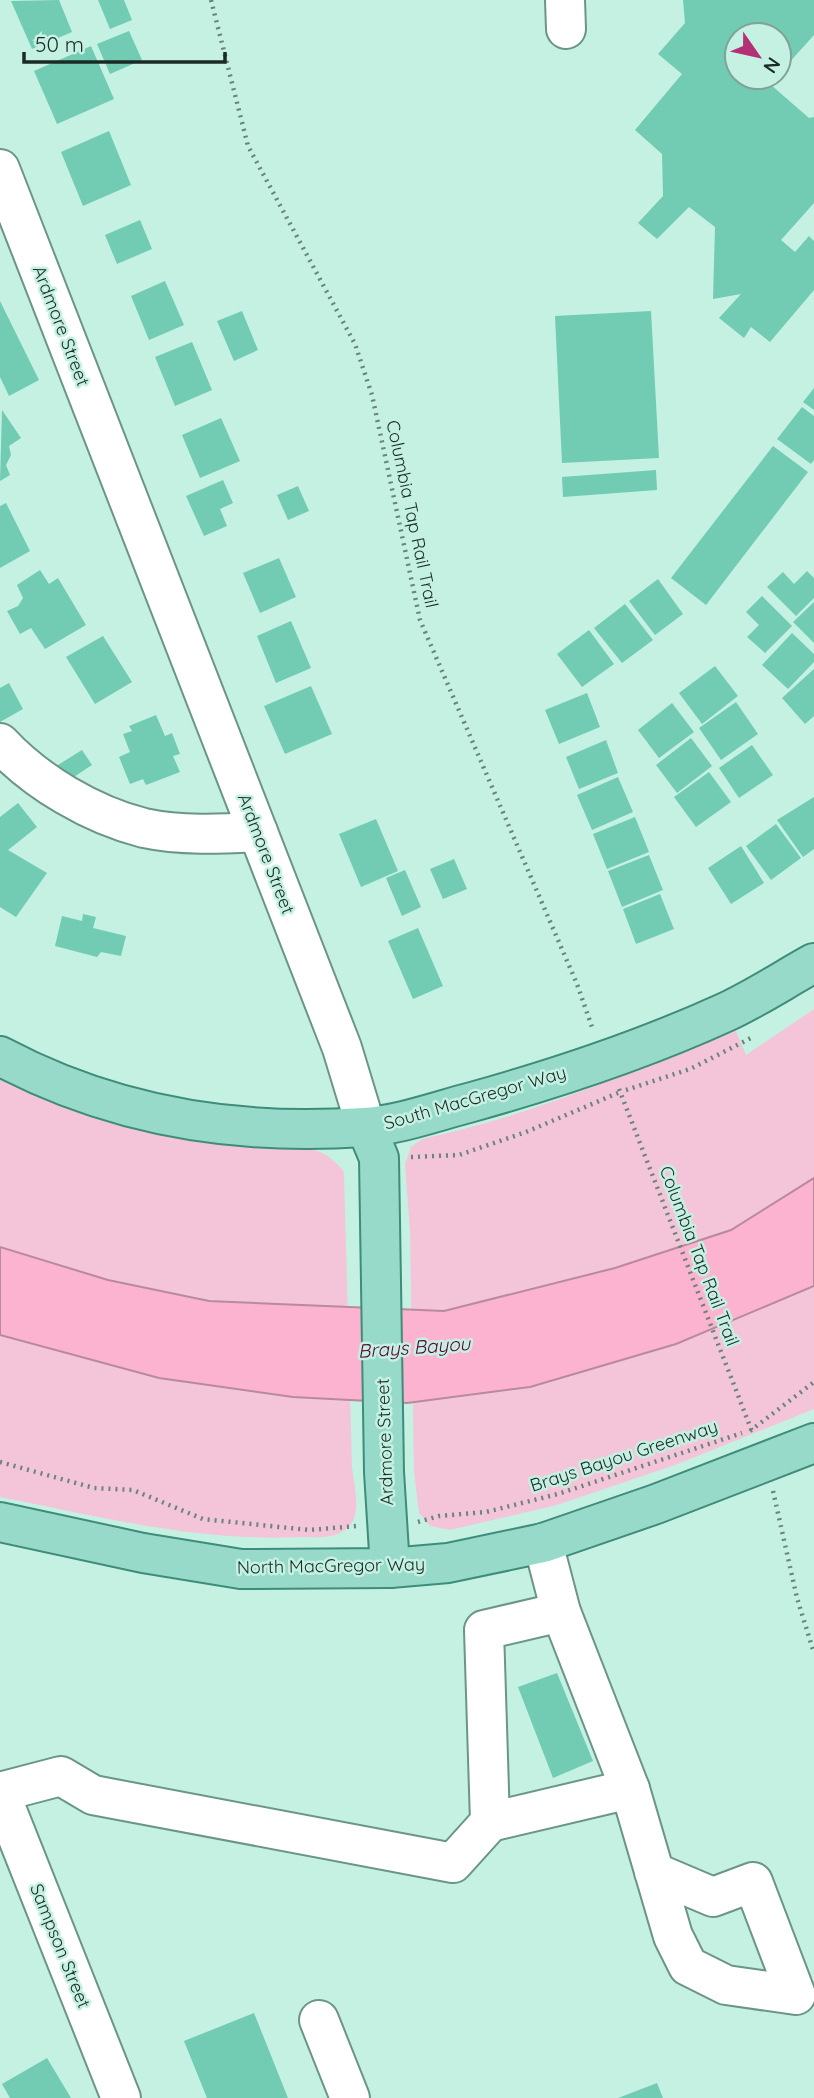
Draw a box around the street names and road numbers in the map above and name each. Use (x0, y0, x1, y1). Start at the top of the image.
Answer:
street label: Ardmore Street (28, 262, 95, 389)
street label: Columbia Tap Rail Trail (381, 418, 444, 610)
street label: Ardmore Street (233, 790, 300, 917)
street label: South MacGregor Way (381, 1060, 569, 1135)
street label: Columbia Tap Rail Trail (654, 1163, 744, 1349)
street label: Ardmore Street (371, 1378, 398, 1506)
street label: Brays Bayou Greenway (527, 1414, 721, 1497)
street label: North MacGregor Way (237, 1552, 425, 1579)
street label: Sampson Street (25, 1880, 96, 2011)

